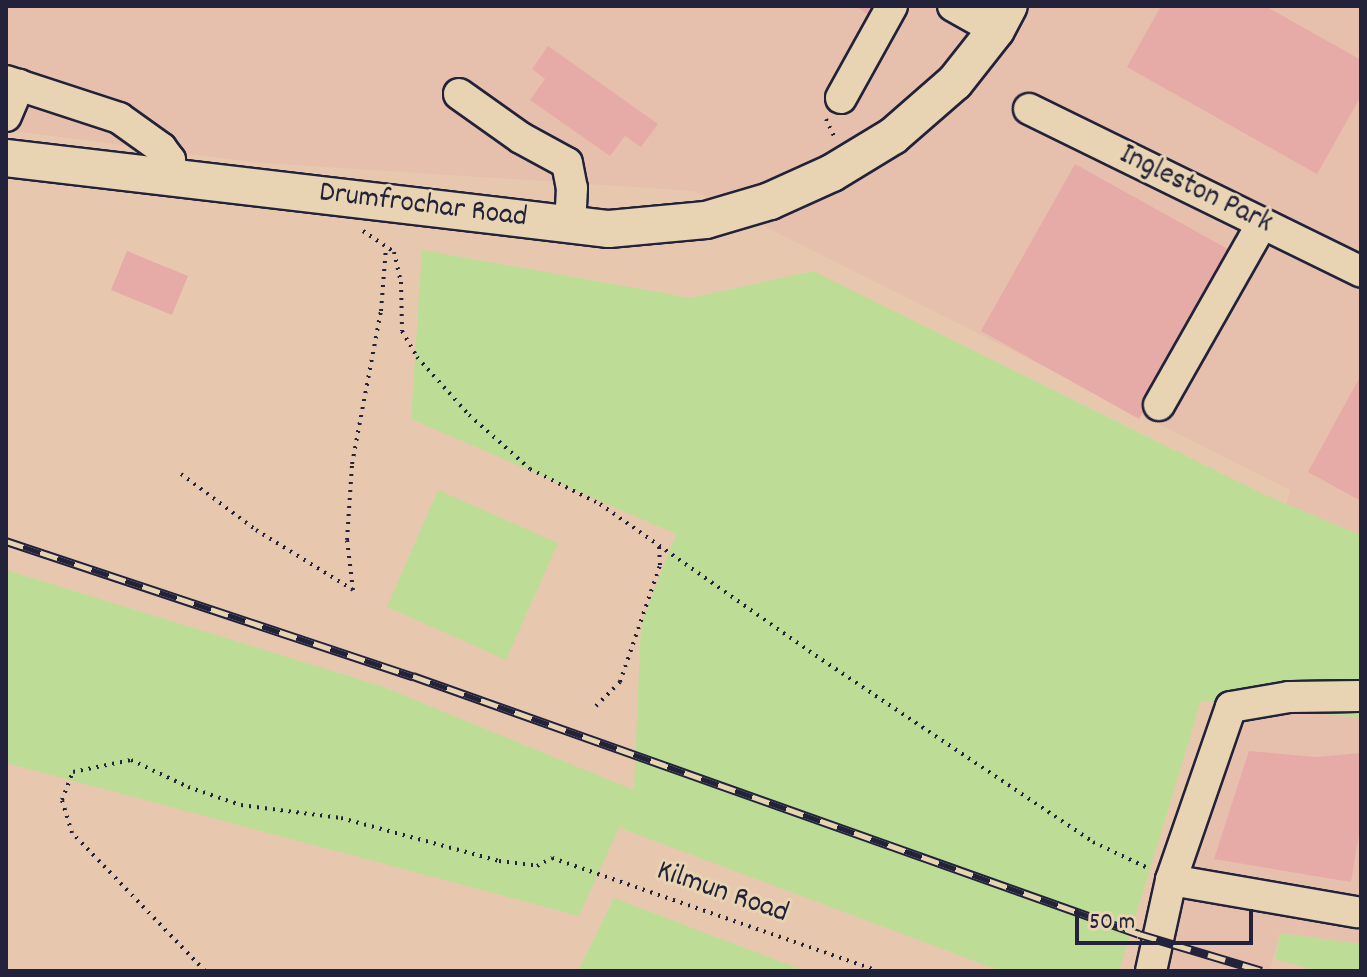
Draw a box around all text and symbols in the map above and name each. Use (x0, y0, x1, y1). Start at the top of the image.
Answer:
street label: Ingleston Park (1113, 139, 1277, 243)
street label: Drumfrochar Road (317, 176, 529, 238)
street label: Kilmun Road (651, 855, 793, 933)
scale bar (1079, 893, 1257, 943)
text: 50 m (1089, 906, 1135, 940)

